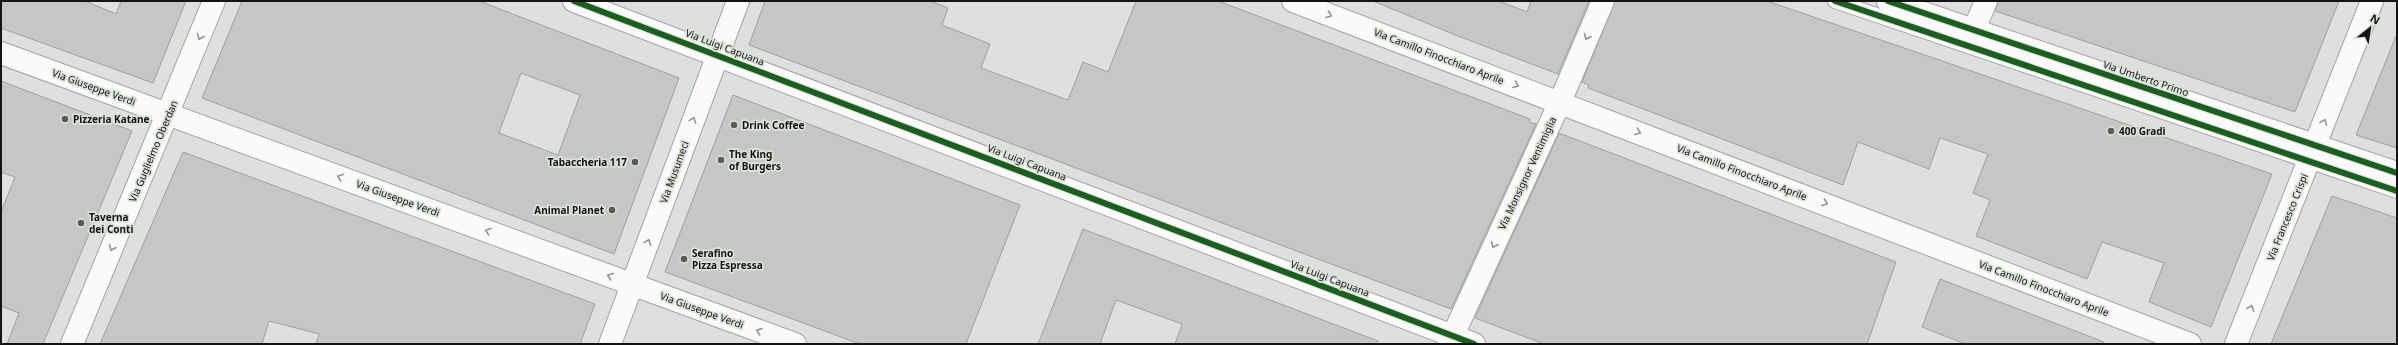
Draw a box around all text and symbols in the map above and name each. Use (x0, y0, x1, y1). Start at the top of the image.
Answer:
north arrow (2350, 8, 2390, 48)
one-way arrow (1326, 10, 1333, 18)
text: N (2368, 10, 2383, 28)
street label: Via Luigi Capuana (683, 25, 767, 69)
street label: Via Camillo Finocchiaro Aprile (1372, 25, 1506, 87)
one-way arrow (1584, 33, 1592, 40)
one-way arrow (196, 34, 204, 41)
street label: Via Umberto Primo (2101, 57, 2191, 99)
street label: Via Giuseppe Verdi (50, 65, 138, 109)
one-way arrow (1513, 81, 1520, 89)
street label: Via Guglielmo Oberdan (125, 98, 181, 204)
place label: Pizzeria Katane (73, 112, 150, 126)
marker: Pizzeria Katane (60, 114, 70, 124)
street label: Via Monsignor Ventimiglia (1495, 114, 1559, 232)
one-way arrow (688, 116, 697, 123)
place label: Drink Coffee (742, 118, 804, 132)
one-way arrow (2320, 118, 2328, 125)
marker: Drink Coffee (729, 120, 739, 130)
place label: 400 Gradi (2119, 124, 2166, 138)
marker: 400 Gradi (2106, 126, 2116, 136)
one-way arrow (1634, 127, 1641, 135)
street label: Via Musumeci (656, 139, 692, 205)
street label: Via Luigi Capuana (985, 140, 1069, 184)
street label: Via Camillo Finocchiaro Aprile (1675, 141, 1809, 203)
place label: The King of Burgers (729, 147, 781, 173)
place label: Tabaccheria 117 (548, 155, 627, 169)
marker: The King of Burgers (716, 155, 726, 165)
marker: Tabaccheria 117 (630, 157, 640, 167)
street label: Via Francesco Crispi (2263, 171, 2311, 263)
one-way arrow (336, 174, 343, 182)
street label: Via Giuseppe Verdi (354, 176, 442, 220)
one-way arrow (1821, 199, 1828, 207)
place label: Animal Planet (534, 203, 605, 217)
marker: Animal Planet (607, 205, 617, 215)
place label: Taverna dei Conti (89, 210, 133, 236)
marker: Taverna dei Conti (76, 218, 86, 228)
one-way arrow (485, 228, 492, 236)
one-way arrow (643, 238, 652, 245)
one-way arrow (1491, 241, 1499, 248)
one-way arrow (109, 244, 117, 251)
place label: Serafino Pizza Espressa (692, 246, 763, 272)
marker: Serafino Pizza Espressa (679, 254, 689, 264)
street label: Via Luigi Capuana (1288, 256, 1372, 300)
street label: Via Camillo Finocchiaro Aprile (1977, 257, 2111, 319)
one-way arrow (607, 272, 614, 281)
street label: Via Giuseppe Verdi (658, 288, 746, 332)
one-way arrow (2246, 304, 2254, 311)
one-way arrow (755, 327, 762, 335)

